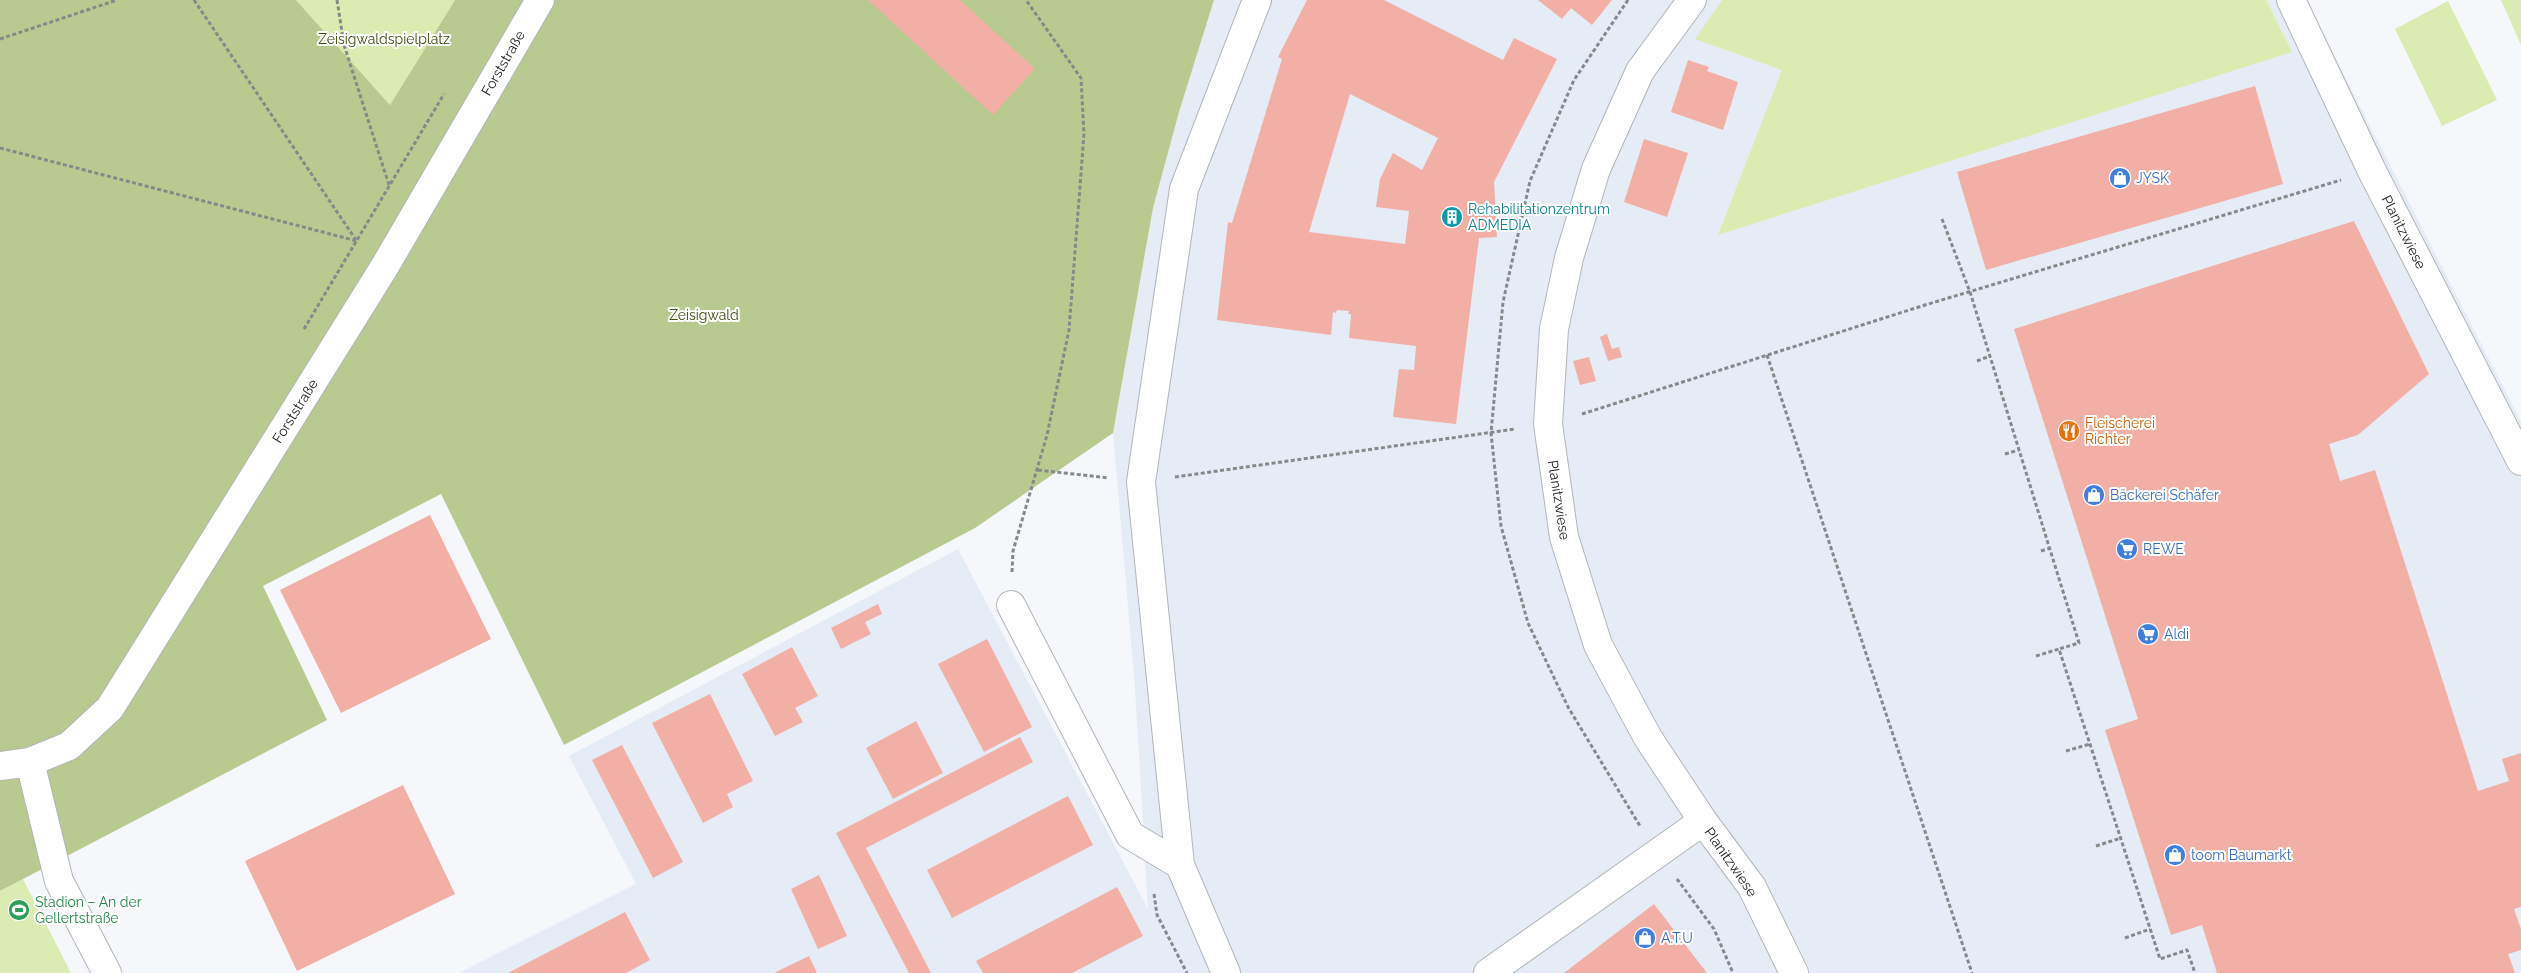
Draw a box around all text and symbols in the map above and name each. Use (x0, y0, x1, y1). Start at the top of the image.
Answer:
street label: Forststraße (478, 28, 528, 98)
park label: Zeisigwaldspielplatz (318, 31, 450, 47)
shop icon: JYSK (2108, 166, 2132, 190)
place label: JYSK (2136, 170, 2169, 186)
street label: Planitzwiese (2379, 192, 2429, 272)
place label: Rehabilitationzentrum ADMEDIA (1468, 201, 1610, 233)
building icon: Rehabilitationzentrum ADMEDIA (1440, 205, 1464, 229)
park label: Zeisigwald (669, 307, 739, 323)
street label: Forststraße (269, 376, 321, 446)
place label: Fleischerei Richter (2085, 415, 2155, 447)
restaurant icon: Fleischerei Richter (2057, 419, 2081, 443)
street label: Planitzwiese (1545, 459, 1573, 541)
shop icon: Bäckerei Schäfer (2082, 483, 2106, 507)
place label: Bäckerei Schäfer (2110, 487, 2219, 503)
supermarket icon: REWE (2115, 537, 2139, 561)
place label: REWE (2143, 541, 2184, 557)
supermarket icon: Aldi (2136, 622, 2160, 646)
place label: Aldi (2164, 626, 2189, 642)
street label: Planitzwiese (1701, 824, 1761, 900)
shop icon: toom Baumarkt (2163, 843, 2187, 867)
place label: toom Baumarkt (2191, 847, 2292, 863)
place label: Stadion – An der Gellertstraße (35, 894, 142, 926)
sports icon: Stadion – An der Gellertstraße (7, 898, 31, 922)
shop icon: A.T.U (1633, 926, 1657, 950)
place label: A.T.U (1661, 930, 1693, 946)

